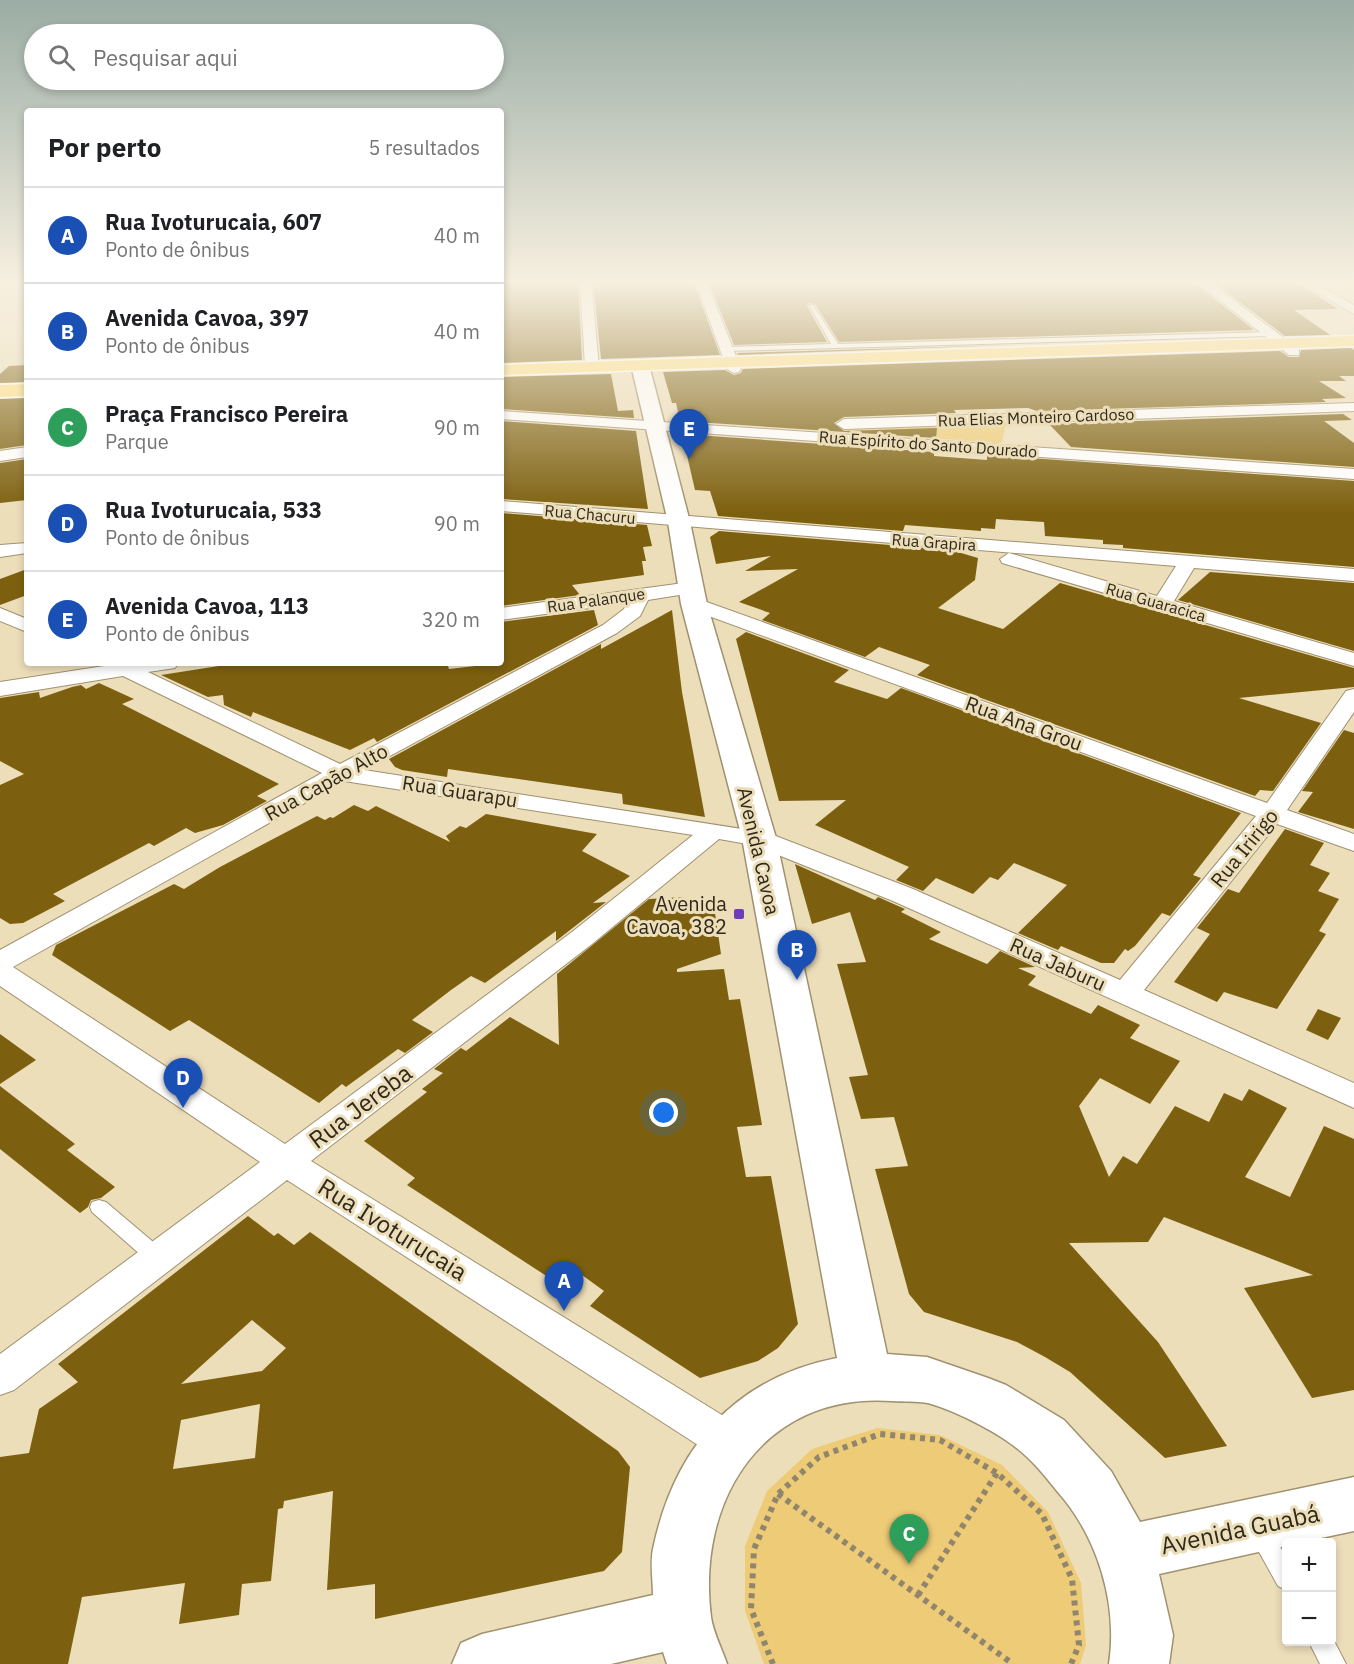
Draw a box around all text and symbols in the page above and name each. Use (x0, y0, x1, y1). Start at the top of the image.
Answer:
search box (24, 24, 504, 90)
icon: search (45, 41, 78, 74)
text: Pesquisar aqui (93, 43, 238, 72)
text: Por perto (48, 130, 161, 164)
text: 5 resultados (368, 134, 480, 161)
text: Rua Ivoturucaia, 607 (105, 207, 322, 236)
text: A (61, 222, 74, 249)
text: 40 m (434, 222, 480, 249)
text: Ponto de ônibus (105, 236, 250, 263)
text: Avenida Cavoa, 397 (105, 303, 309, 332)
text: B (61, 318, 74, 345)
text: 40 m (434, 318, 480, 345)
text: Ponto de ônibus (105, 332, 250, 359)
text: Praça Francisco Pereira (105, 399, 348, 428)
street label: Rua Elias Monteiro Cardoso (937, 404, 1135, 430)
pin: E (670, 410, 708, 459)
text: C (61, 414, 74, 441)
text: 90 m (434, 414, 480, 441)
street label: Rua Espírito do Santo Dourado (818, 426, 1038, 462)
text: Parque (105, 428, 169, 455)
text: Rua Ivoturucaia, 533 (105, 495, 322, 524)
street label: Rua Chacuru (544, 500, 636, 528)
text: D (61, 510, 74, 537)
text: 90 m (434, 510, 480, 537)
text: Ponto de ônibus (105, 524, 250, 551)
street label: Rua Grapira (891, 529, 977, 555)
street label: Rua Guaracica (1104, 578, 1209, 626)
street label: Rua Palanque (546, 583, 647, 617)
text: Avenida Cavoa, 113 (105, 591, 309, 620)
text: E (61, 606, 74, 633)
text: 320 m (422, 606, 480, 633)
text: Ponto de ônibus (105, 620, 250, 647)
street label: Rua Ana Grou (962, 689, 1086, 757)
street label: Rua Capão Alto (259, 737, 393, 827)
street label: Rua Guarapu (400, 769, 520, 813)
street label: Avenida Cavoa (731, 784, 787, 918)
street label: Rua Iririgo (1204, 803, 1284, 893)
place label: Avenida Cavoa, 382 (626, 890, 727, 940)
marker: Avenida Cavoa, 382 (732, 907, 746, 921)
pin: B (778, 930, 816, 980)
street label: Rua Jaburu (1006, 931, 1110, 997)
street label: Rua Jereba (302, 1057, 418, 1155)
pin: D (164, 1058, 202, 1108)
your location (649, 1098, 678, 1127)
street label: Rua Ivoturucaia (312, 1170, 474, 1288)
pin: A (544, 1262, 584, 1311)
street label: Avenida Guabá (1158, 1497, 1323, 1561)
pin: C (890, 1514, 928, 1564)
map controls (1282, 1538, 1336, 1646)
button: + (1282, 1538, 1336, 1592)
button: − (1282, 1592, 1336, 1646)

